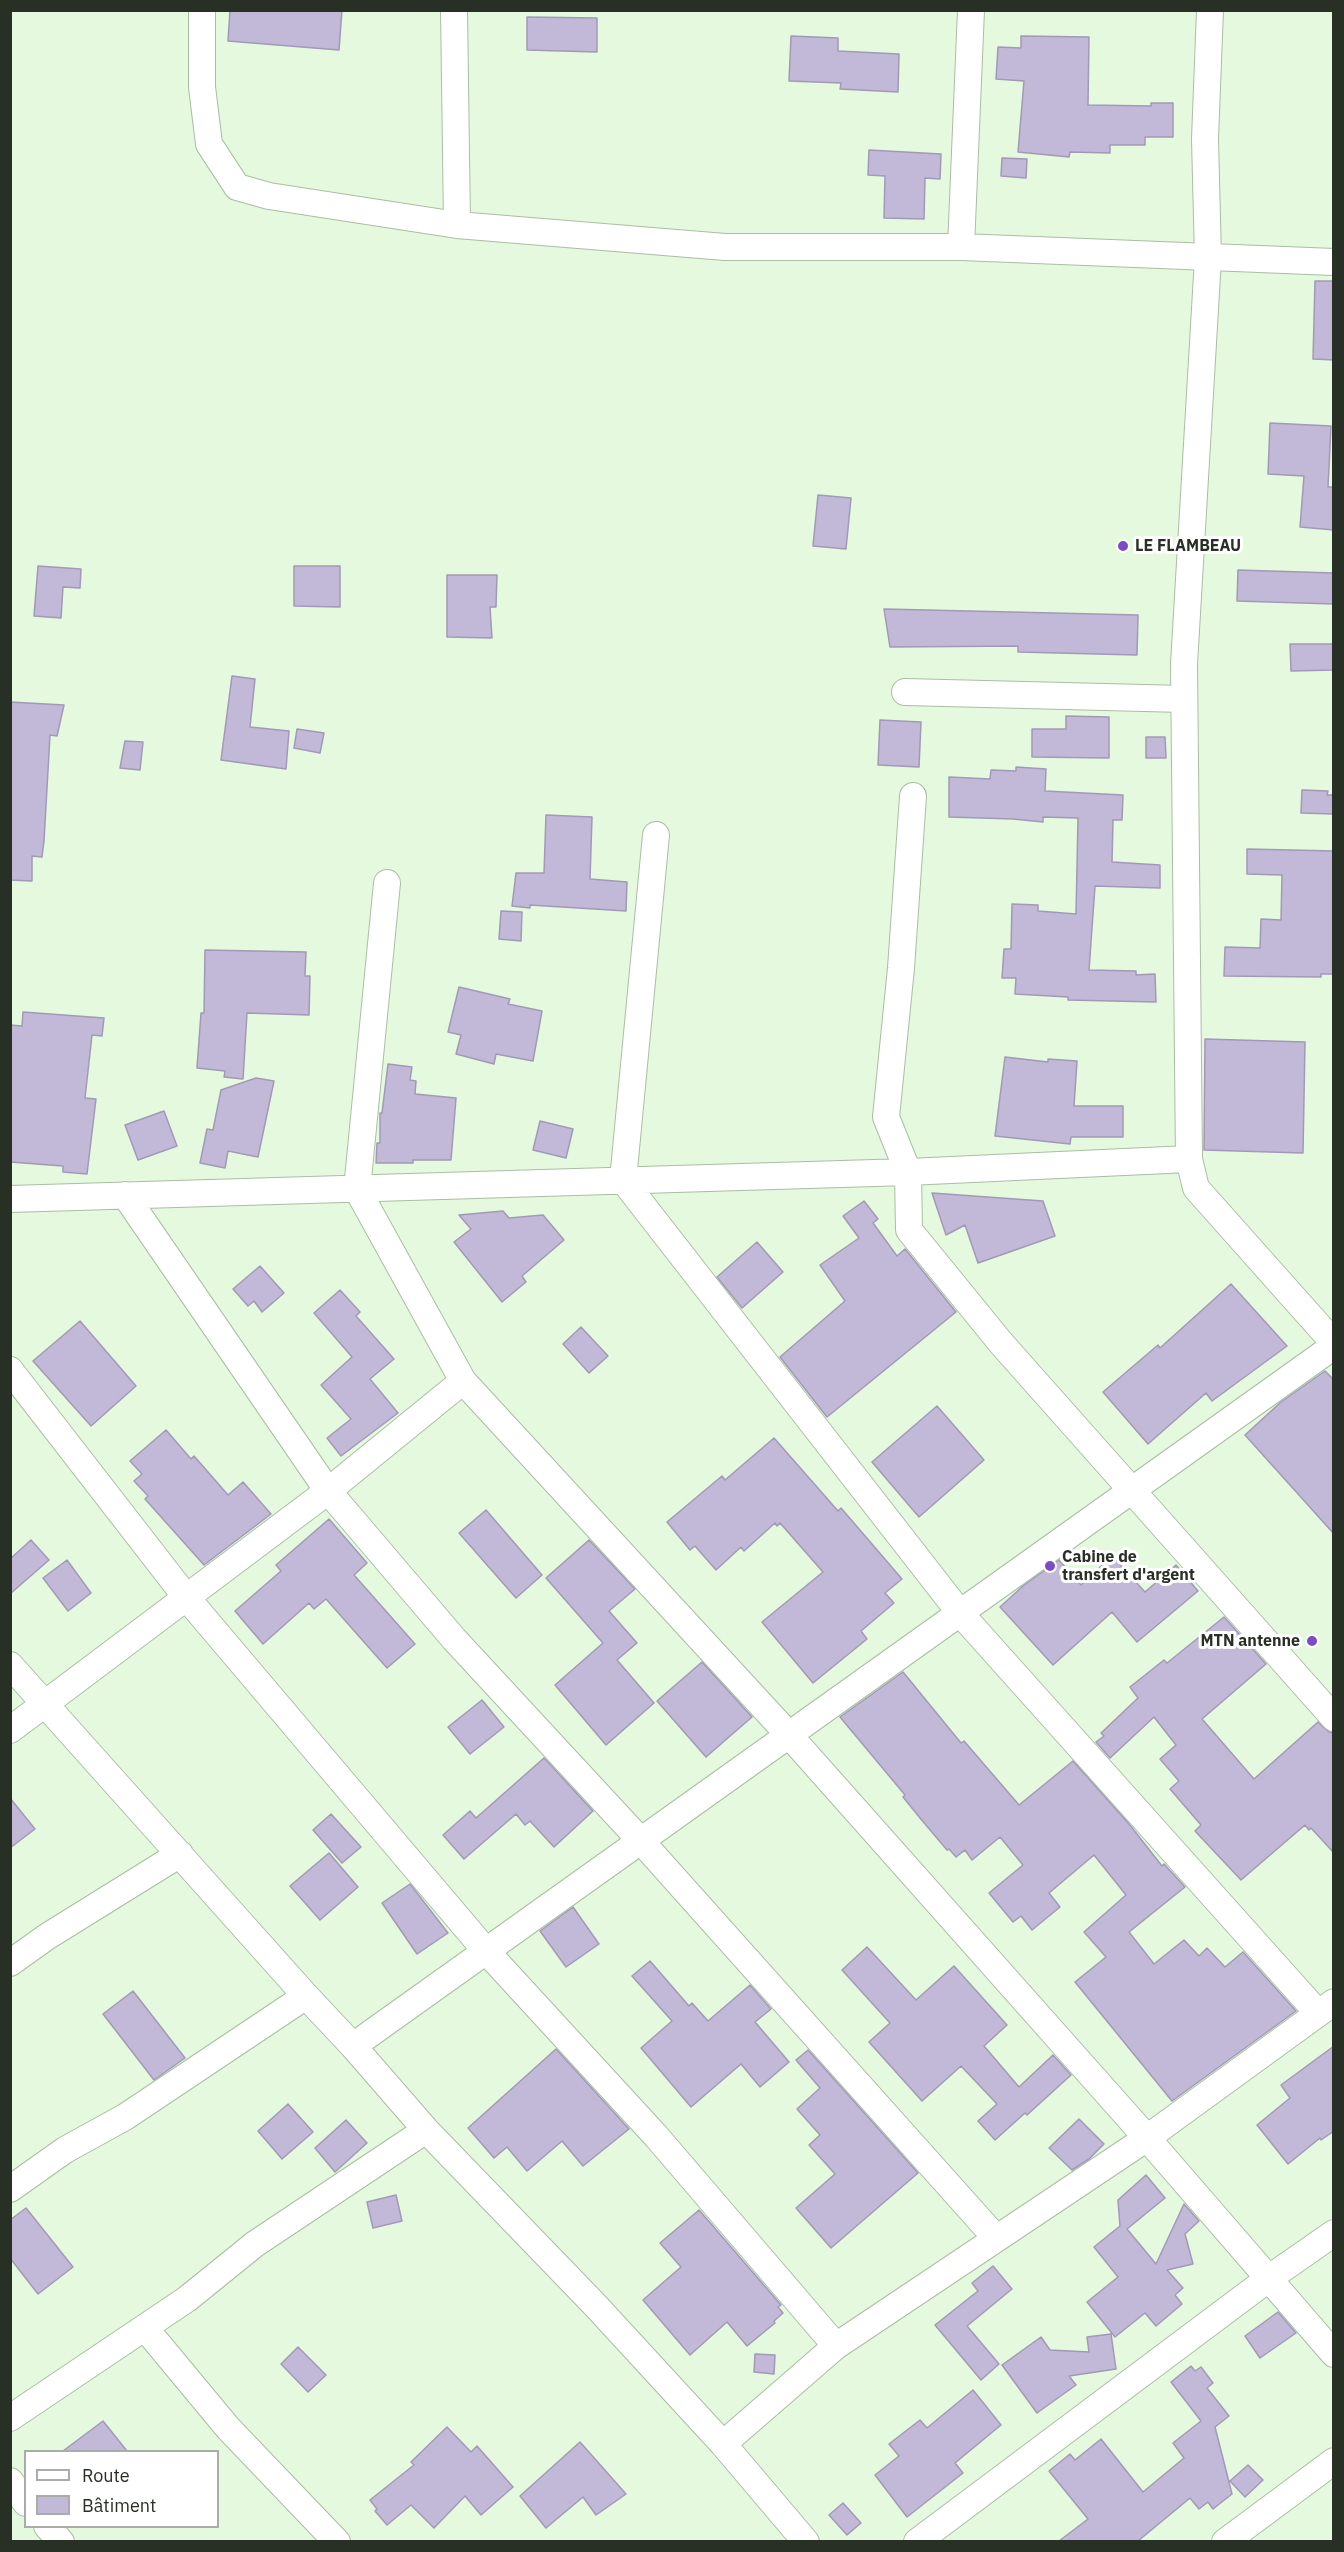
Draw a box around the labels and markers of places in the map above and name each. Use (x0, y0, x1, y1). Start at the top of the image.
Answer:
place label: LE FLAMBEAU (1135, 536, 1241, 556)
marker: LE FLAMBEAU (1116, 539, 1130, 553)
place label: Cabine de transfert d'argent (1062, 1547, 1195, 1585)
marker: Cabine de transfert d'argent (1043, 1559, 1057, 1573)
place label: MTN antenne (1200, 1631, 1300, 1651)
marker: MTN antenne (1305, 1634, 1319, 1648)

